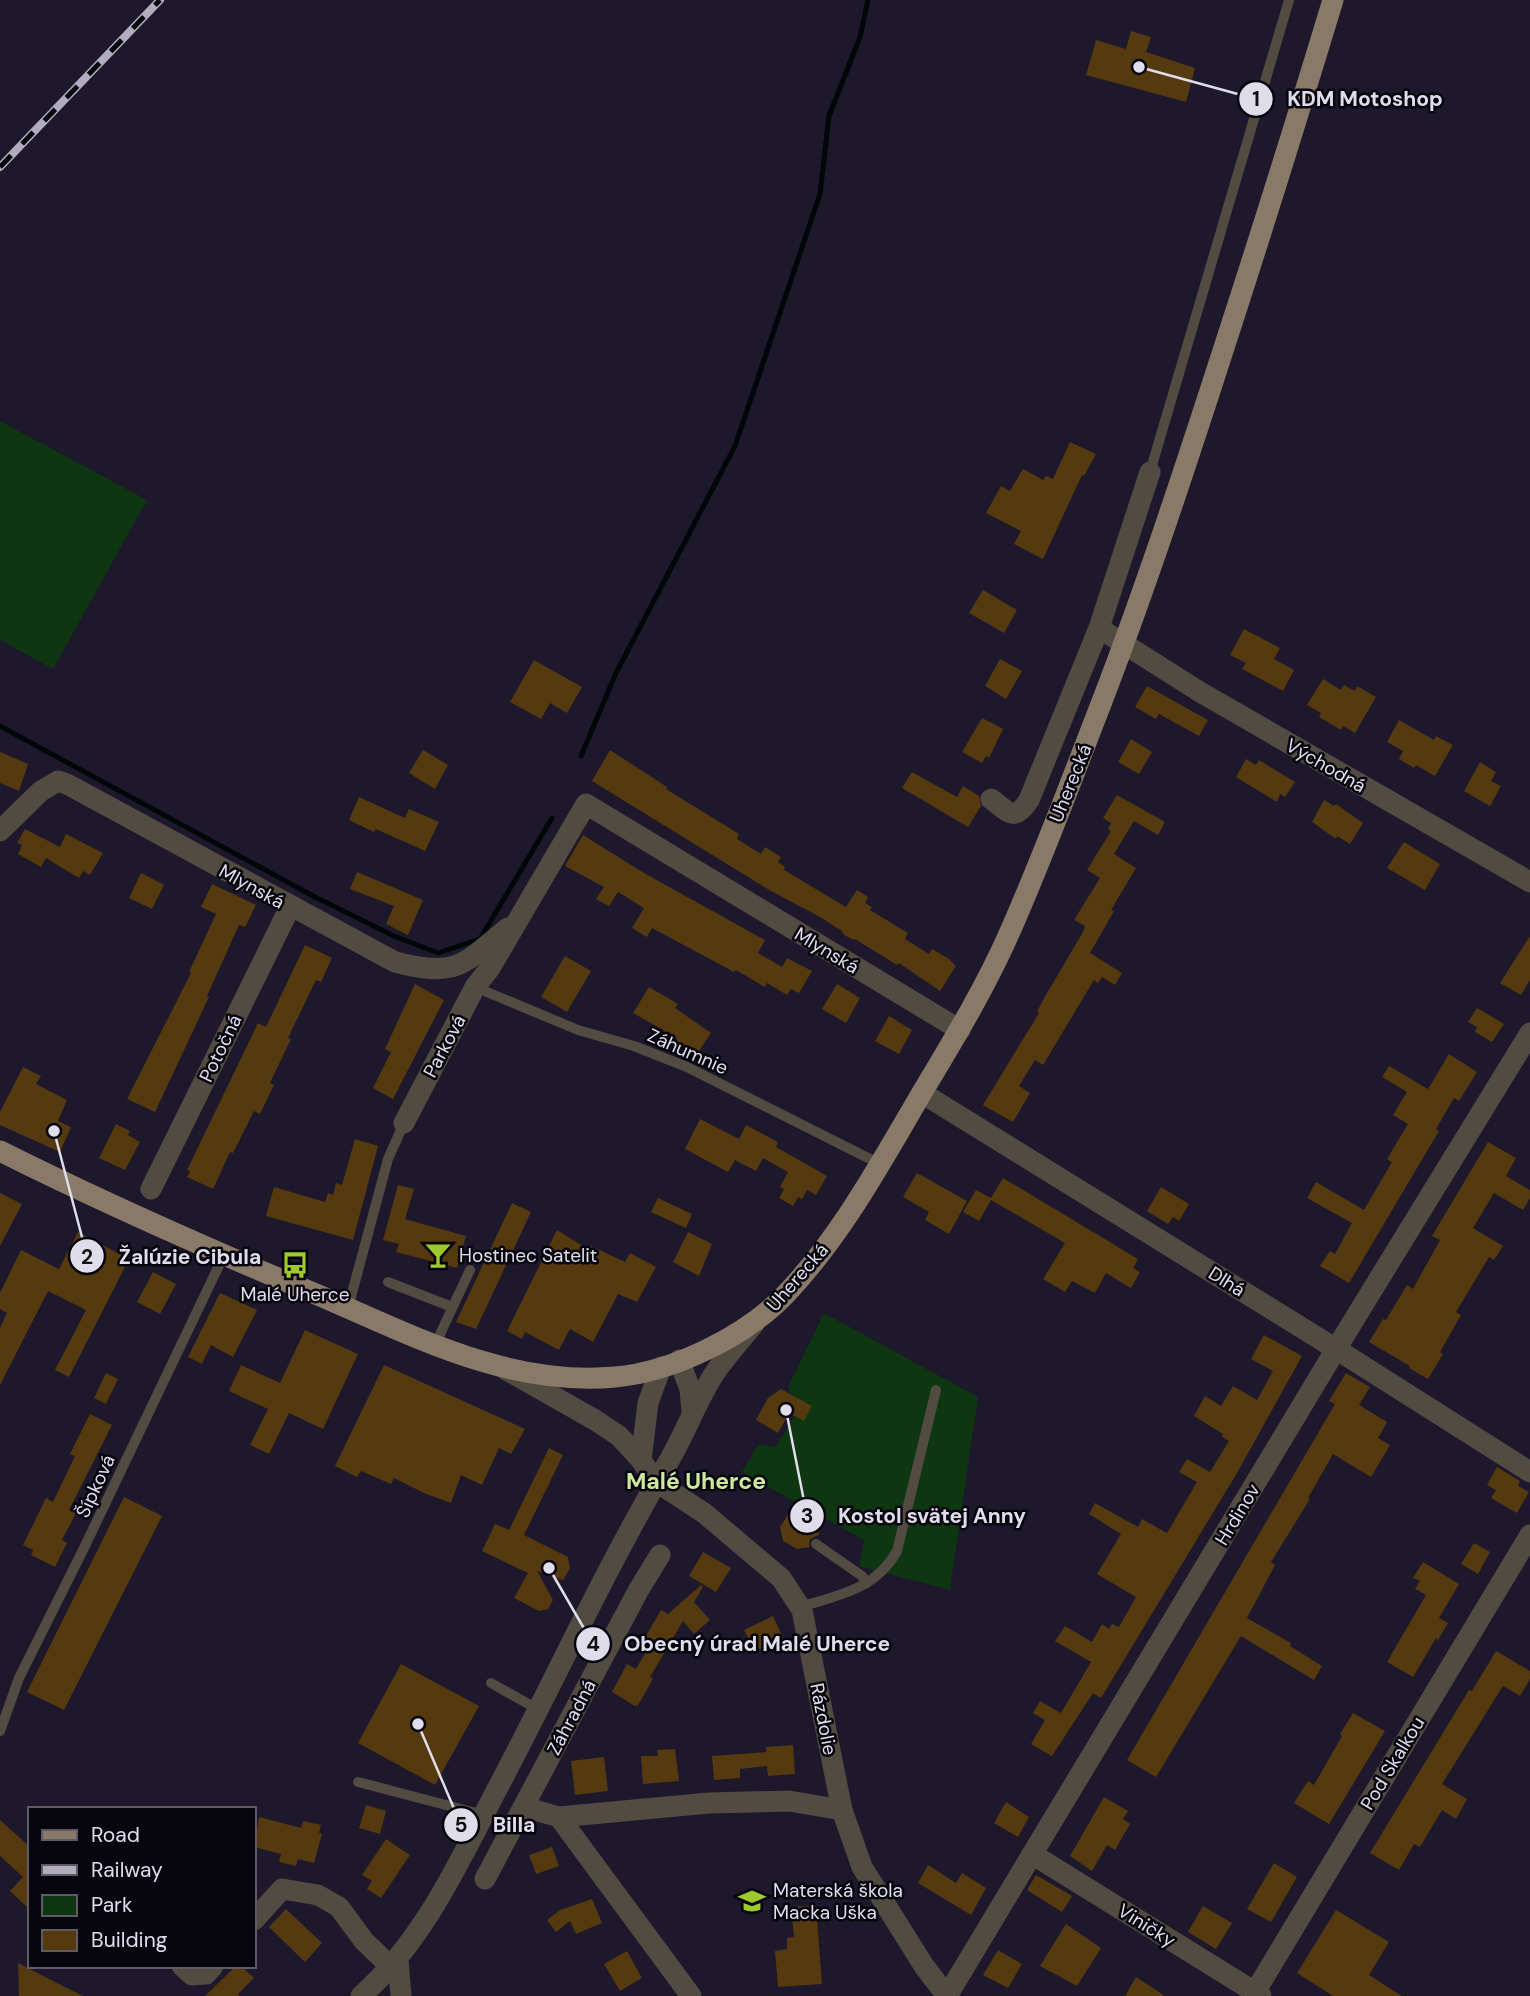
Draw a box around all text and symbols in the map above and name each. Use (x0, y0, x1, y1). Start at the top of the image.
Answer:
callout: KDM Motoshop (1238, 78, 1457, 120)
text: 1 (1252, 85, 1260, 113)
text: KDM Motoshop (1287, 85, 1443, 113)
street label: Východná (1281, 732, 1370, 798)
street label: Uherecká (1043, 740, 1097, 826)
street label: Mlynská (215, 858, 289, 915)
street label: Mlynská (790, 921, 864, 979)
street label: Potočná (193, 1010, 247, 1086)
street label: Parková (418, 1011, 471, 1082)
street label: Záhumnie (644, 1023, 732, 1080)
callout: Žalúzie Cibula (70, 1235, 275, 1277)
street label: Uherecká (761, 1238, 834, 1317)
bar icon: Hostinec Satelit (423, 1240, 453, 1270)
text: 2 (81, 1243, 93, 1271)
text: Žalúzie Cibula (119, 1243, 261, 1271)
place label: Hostinec Satelit (459, 1243, 597, 1268)
bus stop icon: Malé Uherce (280, 1250, 310, 1280)
street label: Dlhá (1204, 1261, 1250, 1302)
place label: Malé Uherce (241, 1282, 349, 1307)
street label: Šípková (70, 1451, 121, 1522)
district label: Malé Uherce (626, 1466, 766, 1496)
street label: Hrdinov (1209, 1479, 1266, 1550)
callout: Kostol svätej Anny (789, 1495, 1040, 1537)
text: 3 (801, 1502, 813, 1530)
text: Kostol svätej Anny (838, 1502, 1026, 1530)
callout: Obecný úrad Malé Uherce (575, 1623, 904, 1665)
text: 4 (586, 1630, 600, 1658)
text: Obecný úrad Malé Uherce (624, 1630, 890, 1658)
street label: Záhradná (541, 1675, 602, 1759)
street label: Rázdolie (804, 1681, 843, 1757)
street label: Pod Skalkou (1355, 1712, 1430, 1815)
callout: Billa (444, 1804, 550, 1846)
legend (28, 1807, 256, 1968)
text: 5 (454, 1811, 468, 1839)
text: Billa (493, 1811, 535, 1839)
text: Road (91, 1821, 140, 1849)
text: Railway (91, 1856, 163, 1884)
place label: Materská škola Macka Uška (773, 1878, 903, 1925)
school or university icon: Materská škola Macka Uška (737, 1886, 767, 1916)
text: Park (91, 1891, 133, 1919)
street label: Viničky (1113, 1898, 1181, 1953)
text: Building (91, 1926, 168, 1954)

